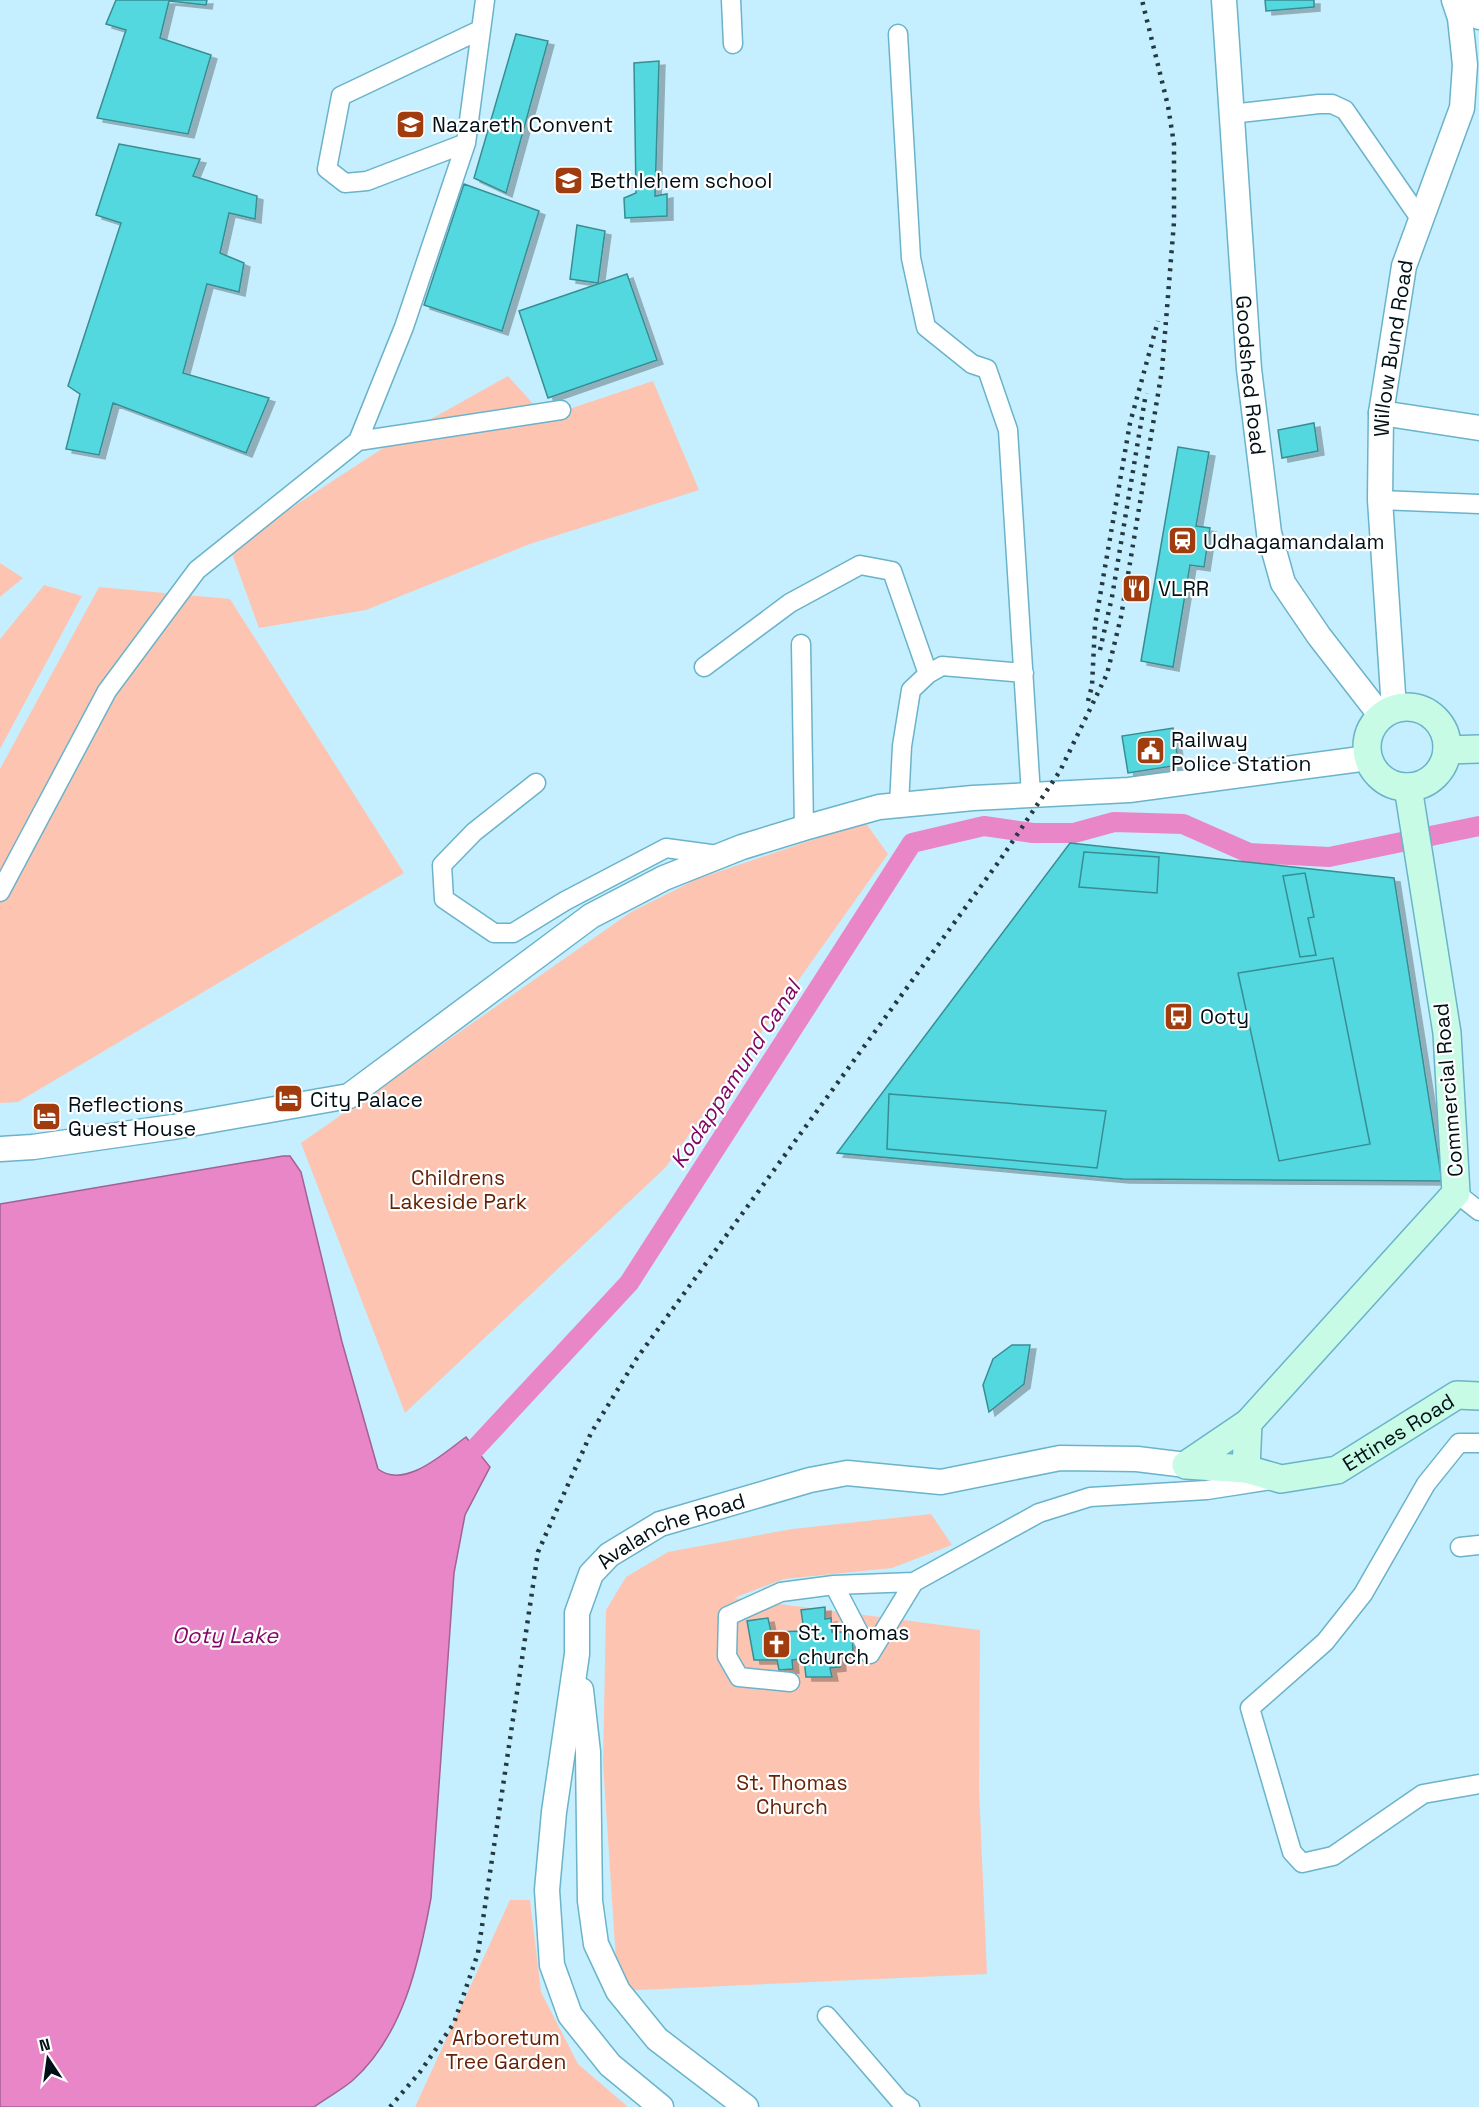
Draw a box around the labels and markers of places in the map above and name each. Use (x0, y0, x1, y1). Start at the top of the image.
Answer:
school or university icon: Nazareth Convent (395, 108, 427, 140)
place label: Nazareth Convent (432, 111, 613, 138)
school or university icon: Bethlehem school (553, 164, 585, 196)
place label: Bethlehem school (590, 167, 772, 194)
station icon: Udhagamandalam (1166, 525, 1198, 557)
place label: Udhagamandalam (1203, 528, 1385, 555)
restaurant icon: VLRR (1121, 572, 1153, 604)
place label: VLRR (1158, 575, 1209, 602)
place label: Railway Police Station (1171, 726, 1311, 777)
public building icon: Railway Police Station (1134, 735, 1166, 767)
bus stop icon: Ooty (1163, 1000, 1195, 1032)
place label: Ooty (1200, 1003, 1249, 1030)
hotel icon: City Palace (273, 1083, 305, 1115)
place label: City Palace (310, 1086, 423, 1113)
place label: Reflections Guest House (68, 1091, 196, 1142)
hotel icon: Reflections Guest House (31, 1100, 63, 1132)
place label: St. Thomas church (798, 1619, 909, 1670)
church icon: St. Thomas church (761, 1628, 793, 1660)

